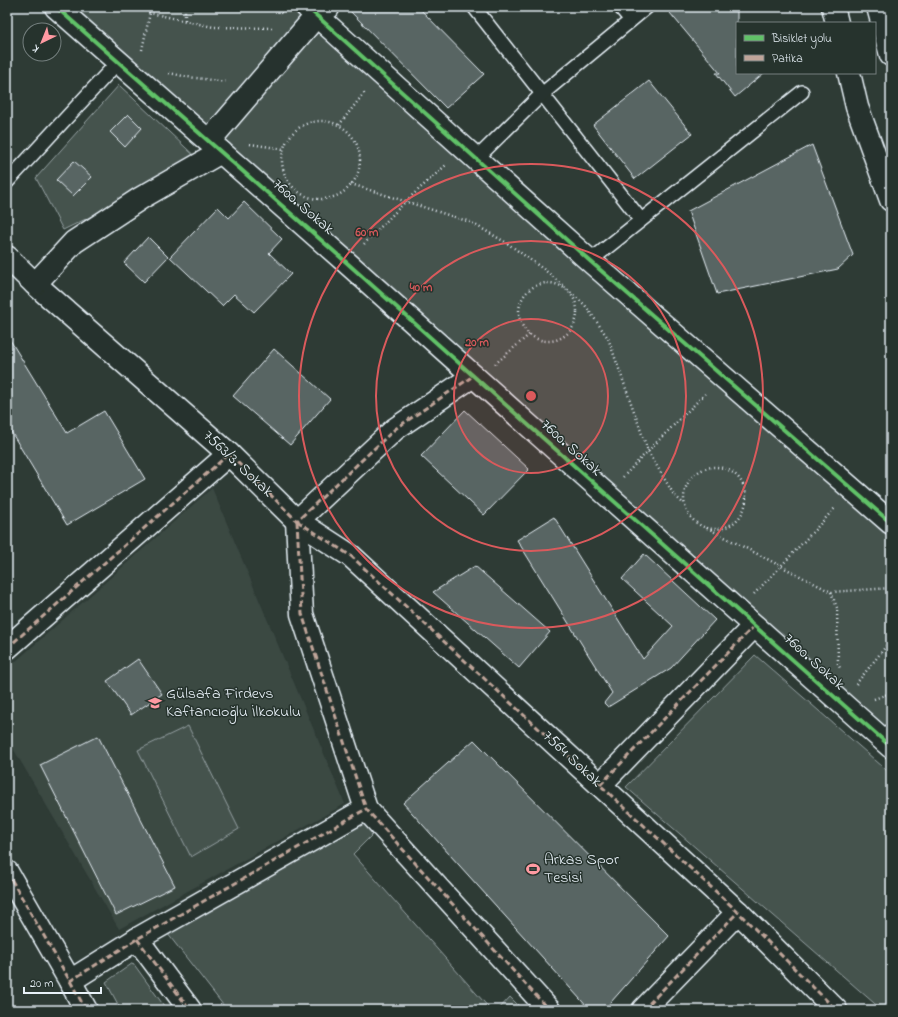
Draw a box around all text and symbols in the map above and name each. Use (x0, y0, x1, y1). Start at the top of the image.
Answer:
north arrow (22, 22, 62, 62)
legend (736, 22, 876, 74)
text: Bisiklet yolu (771, 30, 832, 49)
text: K (28, 40, 43, 56)
text: Patika (772, 50, 803, 68)
street label: 7600. Sokak (267, 173, 340, 241)
text: 60 m (355, 224, 379, 242)
text: 40 m (409, 279, 433, 297)
text: 20 m (464, 334, 489, 352)
centre of rings (524, 389, 538, 403)
street label: 7600. Sokak (535, 414, 608, 483)
street label: 7563/3. Sokak (197, 425, 279, 504)
street label: 7600. Sokak (778, 628, 851, 697)
place label: Gülsafa Firdevs Kaftancıoğlu İlkokulu (166, 682, 301, 724)
school or university icon: Gülsafa Firdevs Kaftancıoğlu İlkokulu (147, 695, 163, 711)
street label: 7564 Sokak (537, 725, 608, 794)
place label: Arkas Spor Tesisi (544, 848, 619, 890)
sports icon: Arkas Spor Tesisi (525, 861, 541, 877)
scale bar (24, 969, 101, 995)
text: 20 m (30, 975, 53, 993)

